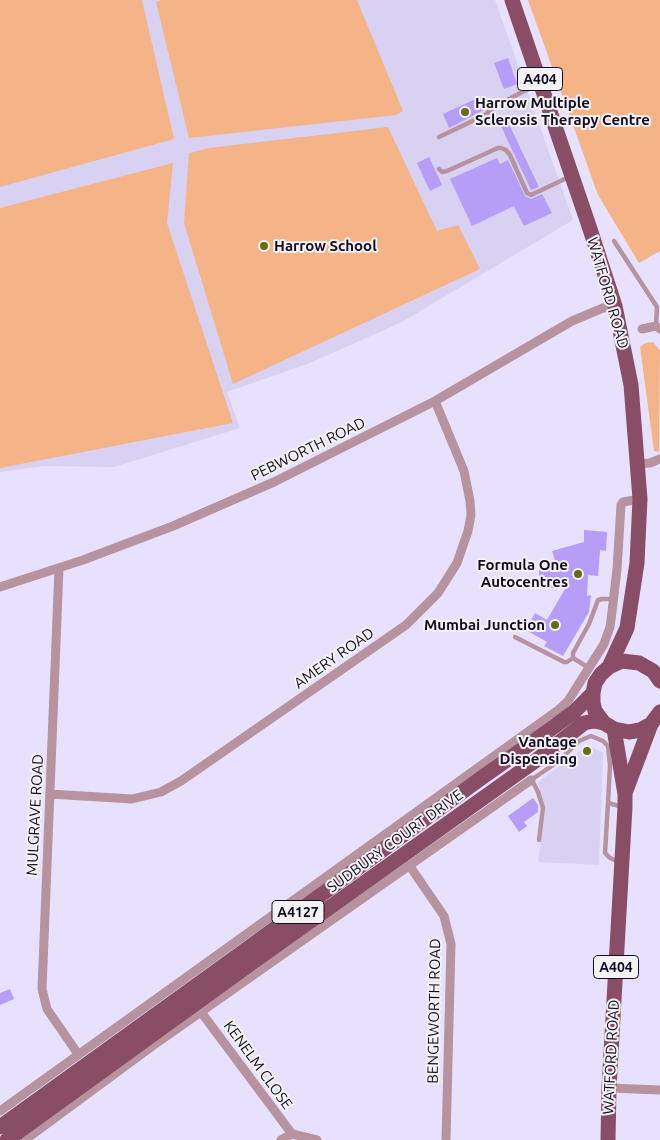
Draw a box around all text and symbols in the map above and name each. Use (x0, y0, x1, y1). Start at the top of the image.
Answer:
road number: A404 (518, 68, 562, 90)
place label: Harrow Multiple Sclerosis Therapy Centre (475, 94, 650, 129)
marker: Harrow Multiple Sclerosis Therapy Centre (459, 106, 471, 118)
street label: WATFORD ROAD (583, 235, 633, 351)
place label: Harrow School (274, 237, 377, 255)
marker: Harrow School (258, 240, 270, 252)
street label: PEBWORTH ROAD (248, 413, 368, 485)
place label: Formula One Autocentres (477, 556, 568, 591)
marker: Formula One Autocentres (572, 568, 584, 580)
place label: Mumbai Junction (424, 616, 545, 634)
marker: Mumbai Junction (549, 619, 561, 631)
street label: AMERY ROAD (290, 624, 378, 692)
place label: Vantage Dispensing (500, 733, 577, 768)
marker: Vantage Dispensing (581, 745, 593, 757)
street label: MULGRAVE ROAD (23, 754, 47, 876)
street label: SUDBURY COURT DRIVE (324, 786, 466, 896)
road number: A4127 (272, 900, 324, 924)
street label: BENGEWORTH ROAD (424, 938, 444, 1084)
road number: A404 (594, 956, 638, 979)
street label: WATFORD ROAD (599, 999, 623, 1115)
street label: KENELM CLOSE (220, 1017, 296, 1113)

